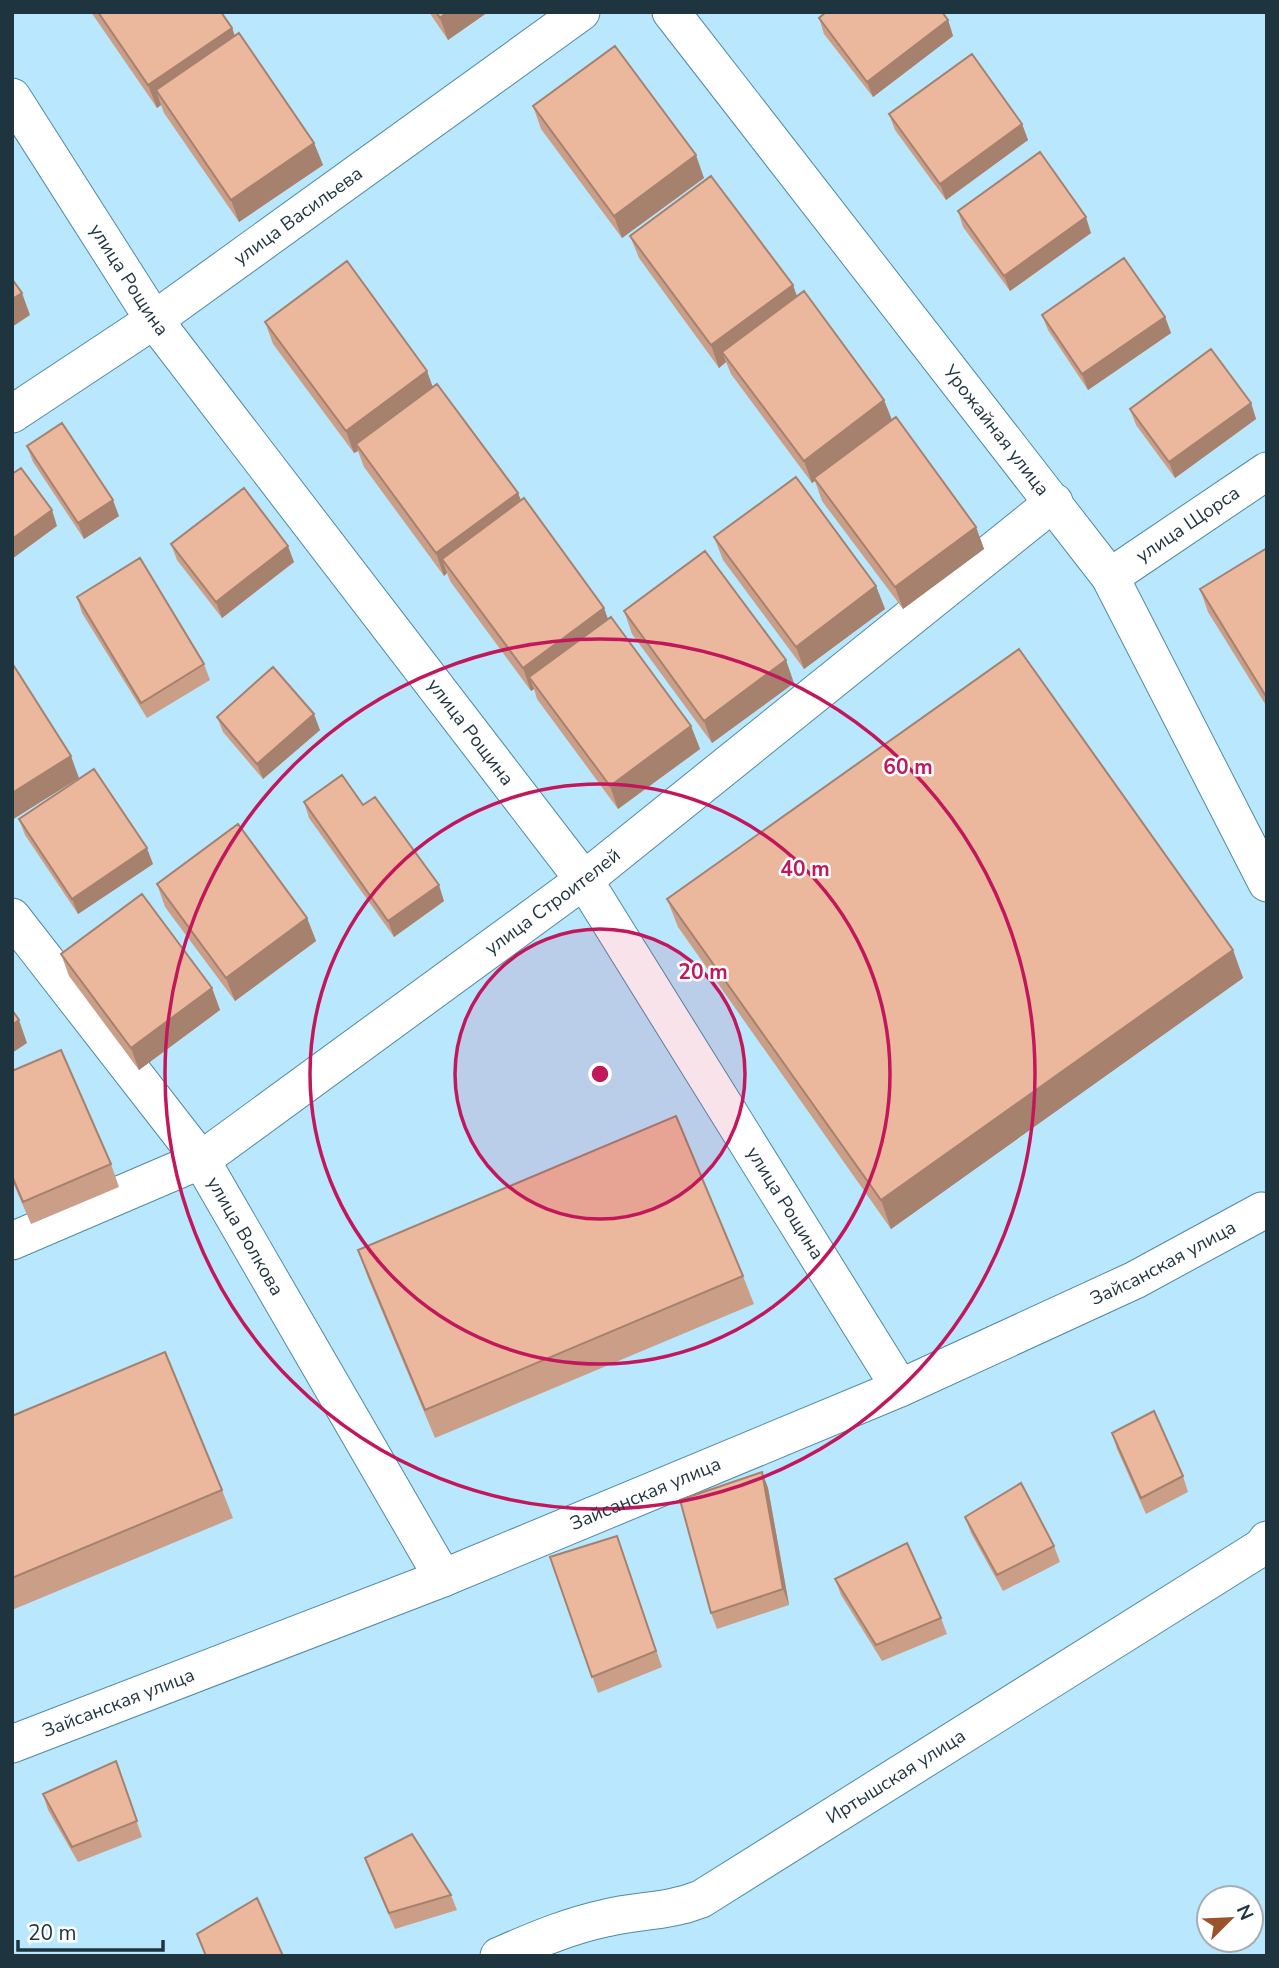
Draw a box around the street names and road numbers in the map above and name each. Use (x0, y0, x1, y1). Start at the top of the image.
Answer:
street label: улица Васильева (228, 161, 368, 271)
street label: улица Рощина (83, 219, 175, 341)
street label: Урожайная улица (936, 359, 1055, 501)
street label: улица Щорса (1131, 480, 1245, 569)
street label: улица Рощина (421, 673, 520, 791)
street label: улица Строителей (480, 843, 626, 961)
street label: улица Рощина (740, 1142, 830, 1265)
street label: улица Волкова (200, 1172, 290, 1301)
street label: Зайсанская улица (1086, 1215, 1241, 1312)
street label: Зайсанская улица (566, 1451, 725, 1537)
street label: Зайсанская улица (38, 1662, 198, 1744)
street label: Иртышская улица (821, 1723, 971, 1830)

